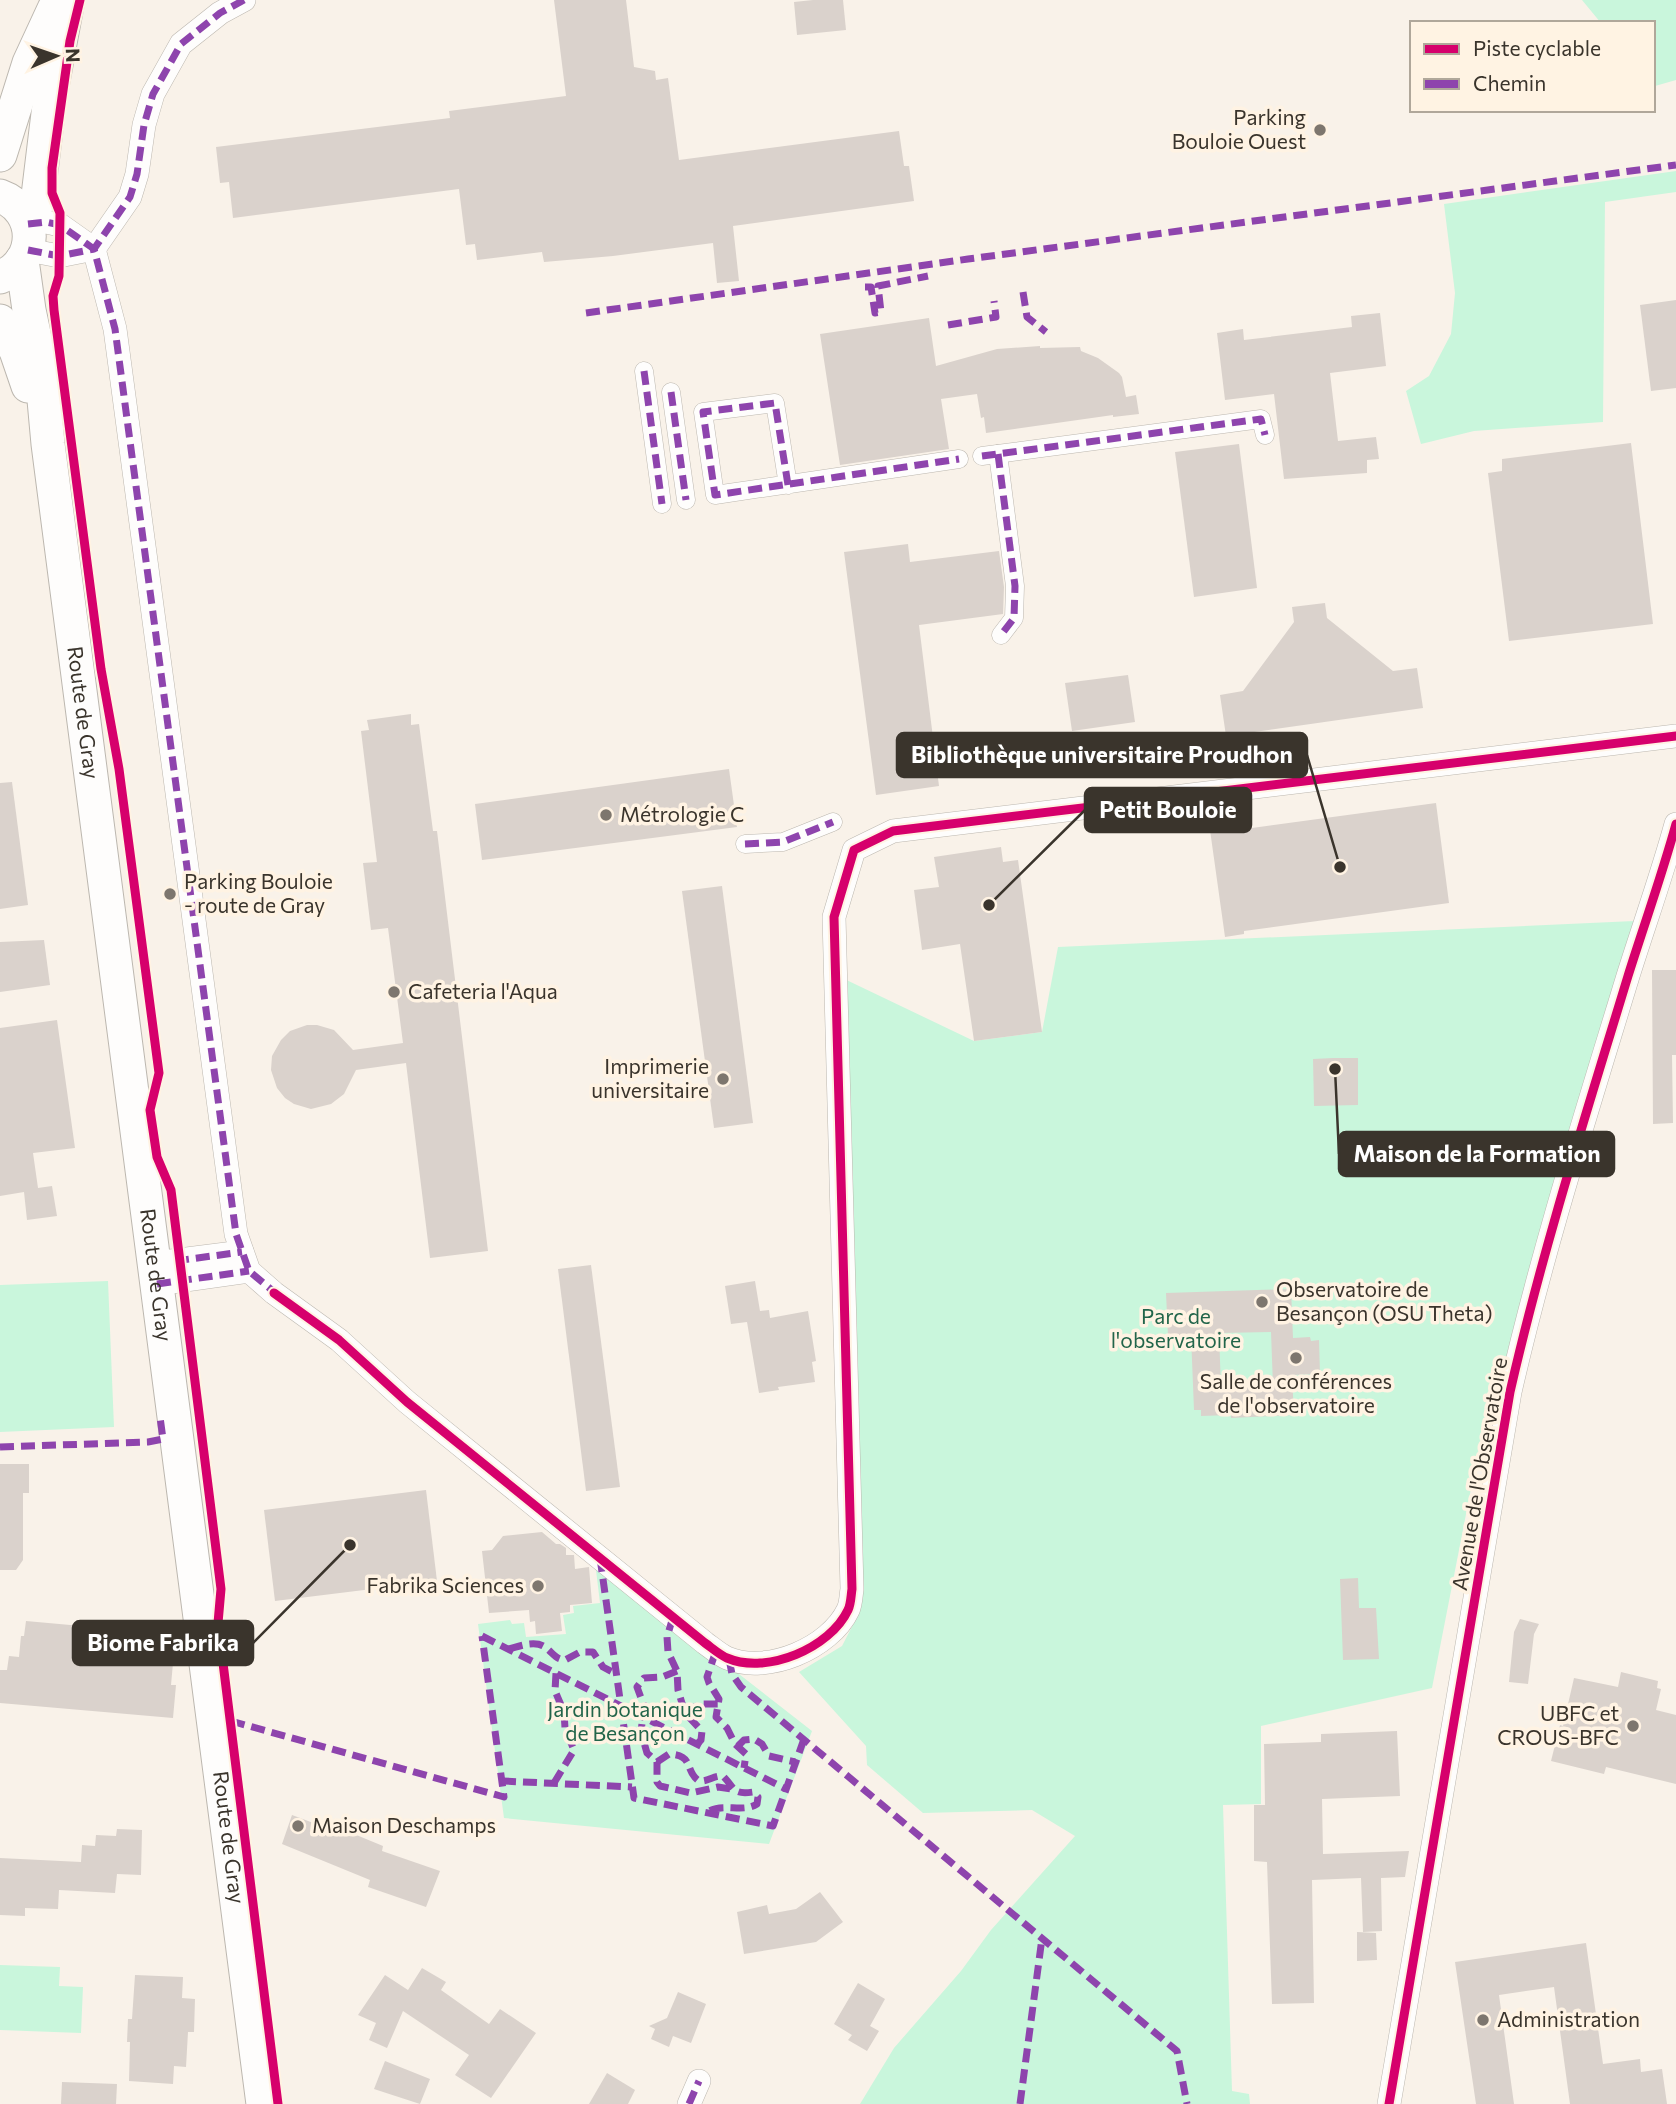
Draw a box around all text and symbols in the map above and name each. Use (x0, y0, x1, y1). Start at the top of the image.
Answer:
north arrow (21, 21, 91, 91)
legend (1410, 21, 1655, 112)
text: Piste cyclable (1473, 35, 1601, 60)
text: N (62, 48, 85, 63)
text: Chemin (1473, 70, 1546, 95)
place label: Parking Bouloie Ouest (1172, 104, 1306, 153)
marker: Parking Bouloie Ouest (1312, 122, 1328, 138)
street label: Route de Gray (63, 645, 105, 781)
callout: Bibliothèque universitaire Proudhon (897, 733, 1307, 777)
text: Bibliothèque universitaire Proudhon (911, 740, 1293, 768)
callout: Petit Bouloie (1085, 788, 1251, 832)
text: Petit Bouloie (1099, 795, 1237, 823)
place label: Métrologie C (620, 801, 744, 826)
marker: Métrologie C (598, 807, 614, 823)
place label: Parking Bouloie - route de Gray (184, 868, 333, 917)
marker: Parking Bouloie - route de Gray (162, 886, 178, 902)
place label: Cafeteria l'Aqua (408, 978, 558, 1003)
marker: Cafeteria l'Aqua (386, 984, 402, 1000)
place label: Imprimerie universitaire (591, 1053, 709, 1102)
marker: Imprimerie universitaire (715, 1071, 731, 1087)
callout: Maison de la Formation (1339, 1132, 1614, 1176)
text: Maison de la Formation (1354, 1139, 1600, 1167)
street label: Route de Gray (136, 1207, 178, 1343)
place label: Observatoire de Besançon (OSU Theta) (1276, 1276, 1492, 1325)
marker: Observatoire de Besançon (OSU Theta) (1254, 1294, 1270, 1310)
park label: Parc de l'observatoire (1111, 1303, 1241, 1352)
marker: Salle de conférences de l'observatoire (1288, 1350, 1304, 1366)
street label: Avenue de l'Observatoire (1446, 1355, 1511, 1592)
place label: Salle de conférences de l'observatoire (1200, 1368, 1392, 1417)
place label: Fabrika Sciences (367, 1572, 524, 1597)
marker: Fabrika Sciences (530, 1578, 546, 1594)
callout: Biome Fabrika (73, 1621, 253, 1665)
text: Biome Fabrika (87, 1628, 239, 1656)
park label: Jardin botanique de Besançon (547, 1696, 703, 1745)
place label: UBFC et CROUS-BFC (1497, 1700, 1619, 1749)
marker: UBFC et CROUS-BFC (1625, 1718, 1641, 1734)
street label: Route de Gray (209, 1769, 251, 1905)
place label: Maison Deschamps (312, 1812, 496, 1837)
marker: Maison Deschamps (290, 1818, 306, 1834)
place label: Administration (1497, 2006, 1640, 2031)
marker: Administration (1475, 2012, 1491, 2028)

